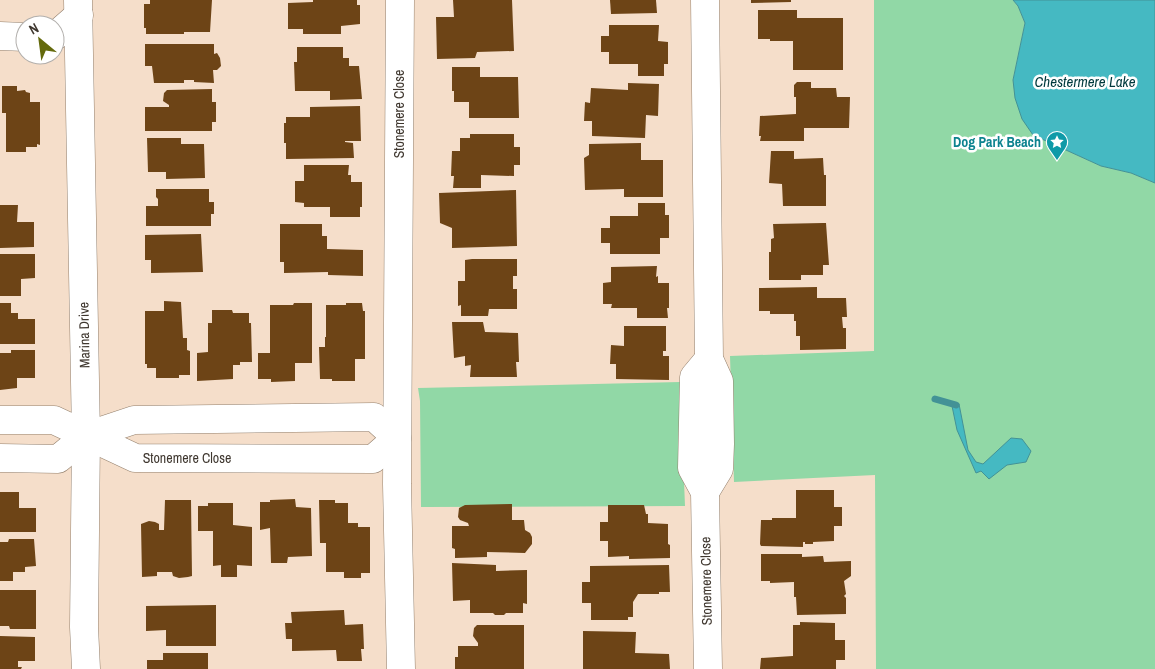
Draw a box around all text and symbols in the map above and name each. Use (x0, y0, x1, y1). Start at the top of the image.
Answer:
north arrow (15, 15, 65, 65)
text: N (26, 19, 42, 39)
street label: Stonemere Close (390, 70, 408, 158)
water label: Chestermere Lake (1034, 71, 1136, 92)
place icon: Dog Park Beach (1045, 130, 1069, 161)
place label: Dog Park Beach (953, 133, 1041, 151)
street label: Marina Drive (74, 302, 94, 368)
street label: Stonemere Close (143, 449, 231, 467)
street label: Stonemere Close (696, 536, 716, 626)

